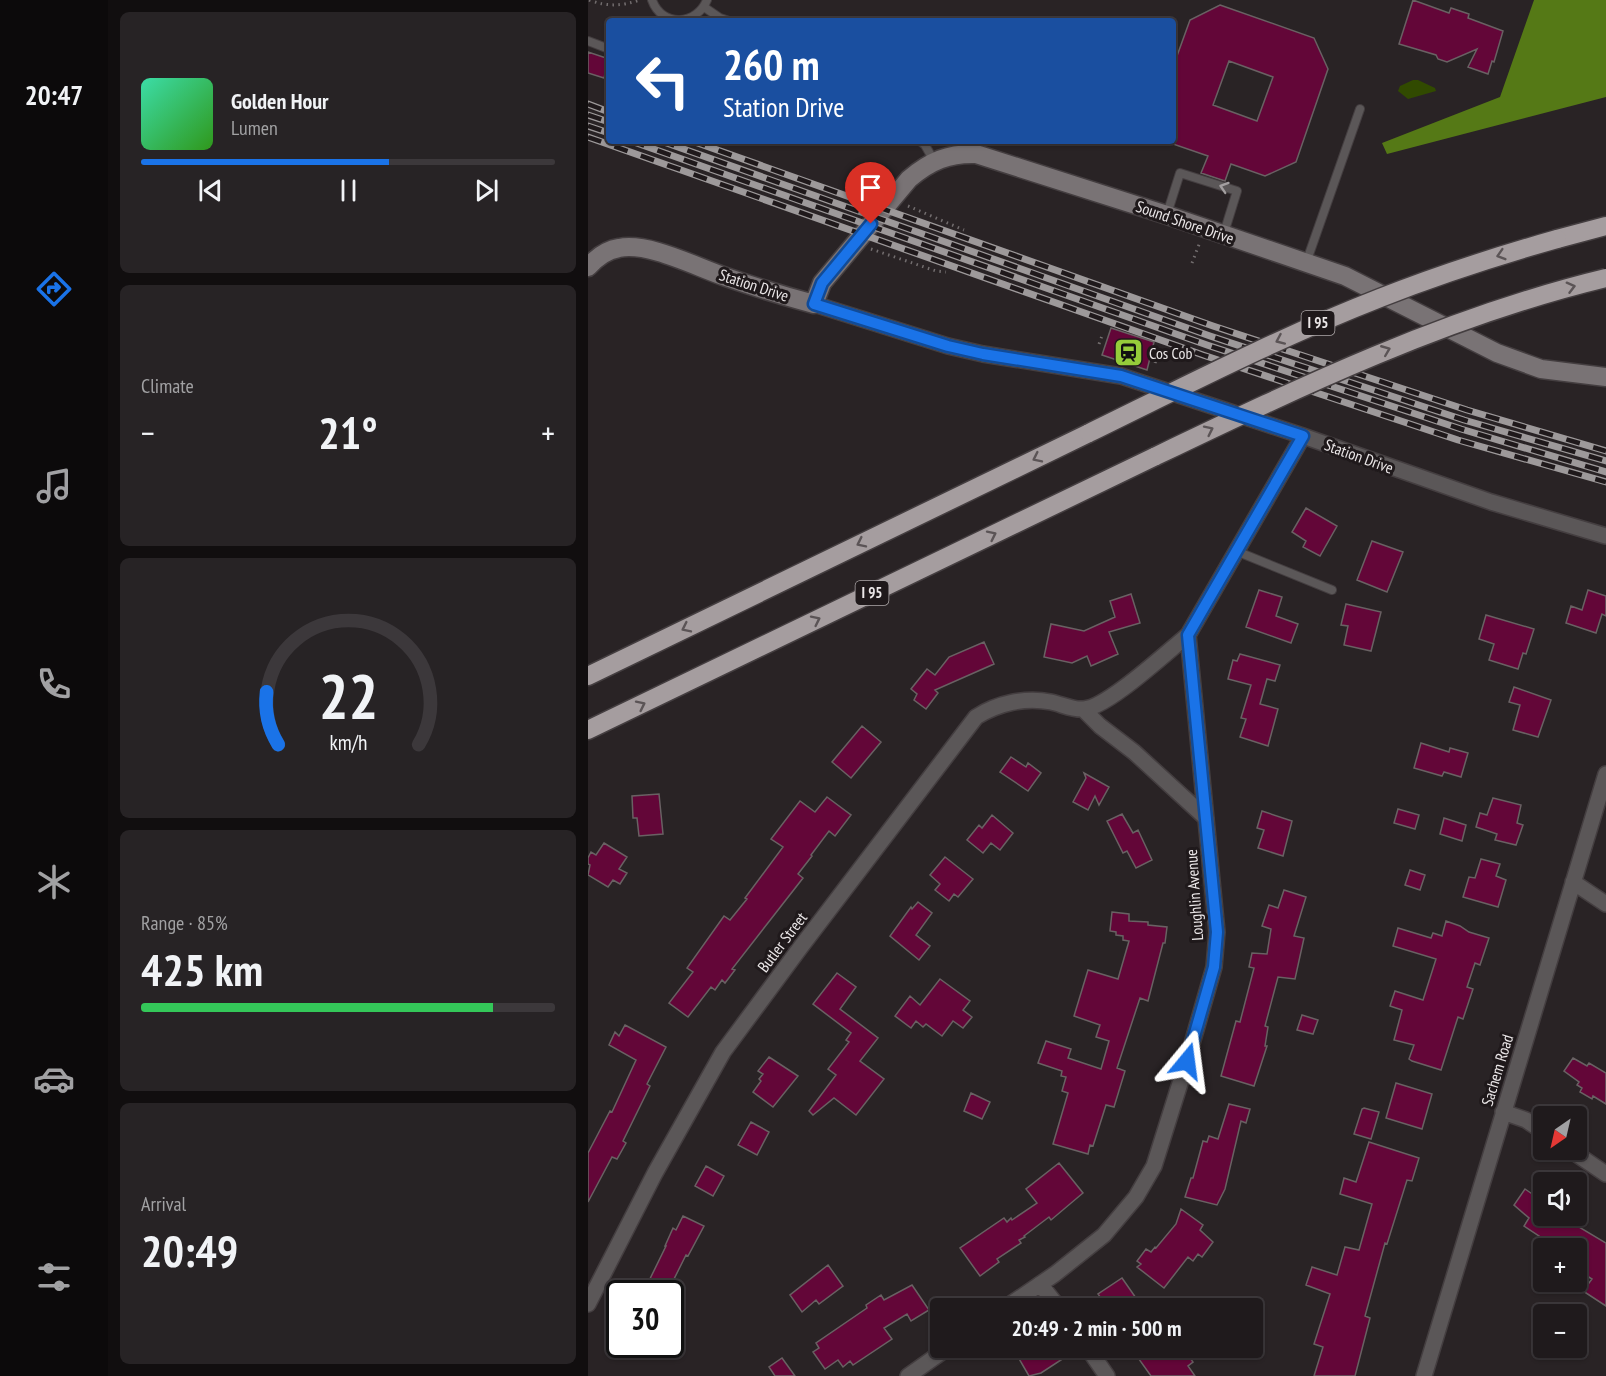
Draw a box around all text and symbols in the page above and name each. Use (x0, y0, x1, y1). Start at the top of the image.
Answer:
text: 260 m (723, 37, 820, 92)
icon: left (624, 42, 702, 120)
text: 20:47 (25, 78, 83, 112)
text: Golden Hour (231, 87, 329, 115)
text: Station Drive (723, 90, 844, 124)
text: Lumen (231, 115, 278, 141)
pin (845, 162, 896, 224)
icon: arrive (854, 171, 887, 204)
icon: previous (194, 174, 227, 207)
icon: pause (332, 174, 365, 207)
icon: next (470, 174, 503, 207)
one-way arrow (1219, 182, 1230, 194)
street label: Sound Shore Drive (1133, 196, 1237, 248)
one-way arrow (1496, 248, 1507, 260)
street label: Station Drive (717, 264, 791, 306)
icon: directions (33, 268, 75, 310)
one-way arrow (1566, 281, 1576, 294)
road number: I 95 (1302, 311, 1334, 335)
one-way arrow (1276, 333, 1287, 345)
station icon: Cos Cob (1112, 337, 1144, 369)
place label: Cos Cob (1149, 343, 1192, 363)
one-way arrow (1380, 345, 1391, 357)
text: Climate (141, 373, 194, 399)
text: 21° (318, 403, 378, 461)
text: − (141, 411, 155, 454)
text: + (541, 411, 555, 454)
one-way arrow (1202, 426, 1213, 438)
street label: Station Drive (1322, 434, 1396, 478)
one-way arrow (1032, 451, 1043, 463)
icon: music (33, 465, 75, 507)
one-way arrow (985, 531, 996, 543)
one-way arrow (857, 536, 868, 548)
road number: I 95 (856, 581, 888, 605)
one-way arrow (810, 616, 821, 627)
one-way arrow (681, 621, 692, 633)
text: 22 (318, 655, 378, 736)
icon: phone (33, 663, 75, 705)
one-way arrow (634, 700, 645, 712)
text: km/h (329, 728, 367, 756)
street label: Loughlin Avenue (1181, 849, 1207, 941)
icon: climate (33, 861, 75, 903)
street label: Butler Street (753, 908, 811, 976)
text: Range · 85% (141, 910, 228, 936)
text: 425 km (141, 940, 263, 998)
position arrow (1155, 1029, 1219, 1093)
street label: Sachem Road (1477, 1032, 1517, 1108)
icon: car (33, 1058, 75, 1100)
north arrow (1533, 1106, 1587, 1160)
map controls (1533, 1106, 1587, 1358)
button: sound (1533, 1172, 1587, 1226)
text: Arrival (141, 1191, 186, 1217)
text: 20:49 (141, 1221, 238, 1279)
button: + (1533, 1238, 1587, 1292)
icon: filters (33, 1256, 75, 1298)
speed limit sign: 30 (606, 1280, 684, 1358)
button: − (1533, 1304, 1587, 1358)
text: 20:49 · 2 min · 500 m (1011, 1314, 1182, 1342)

